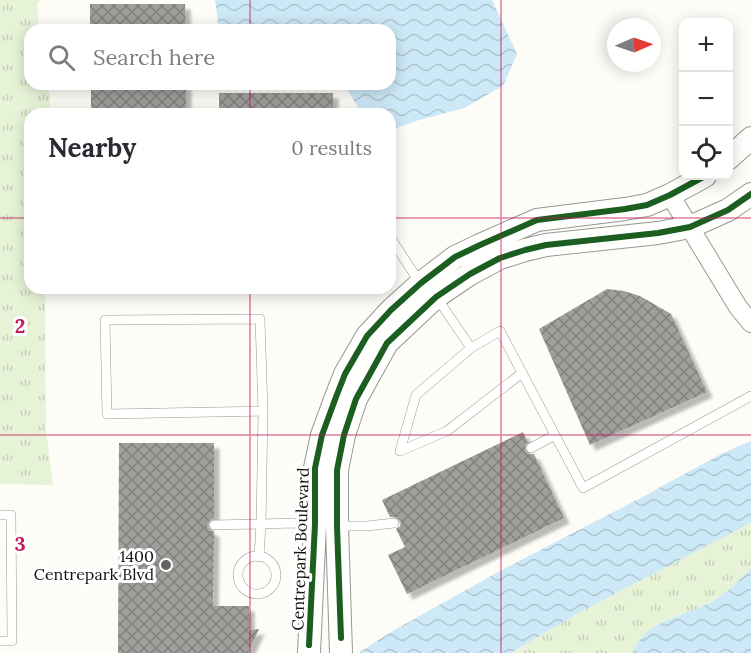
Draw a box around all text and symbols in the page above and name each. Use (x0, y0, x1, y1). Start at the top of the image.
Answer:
north arrow (607, 18, 661, 72)
map controls (679, 18, 733, 180)
button: + (679, 18, 733, 72)
search box (24, 24, 396, 90)
icon: search (45, 41, 78, 74)
text: Search here (93, 43, 215, 71)
button: − (679, 72, 733, 126)
button: locate (679, 126, 733, 180)
text: Nearby (48, 131, 136, 164)
text: 0 results (291, 135, 372, 160)
text: 2 (15, 313, 25, 338)
street label: Centrepark Boulevard (287, 467, 313, 631)
text: 3 (14, 531, 26, 556)
place label: 1400 Centrepark Blvd (34, 546, 154, 584)
marker: 1400 Centrepark Blvd (159, 558, 173, 572)

